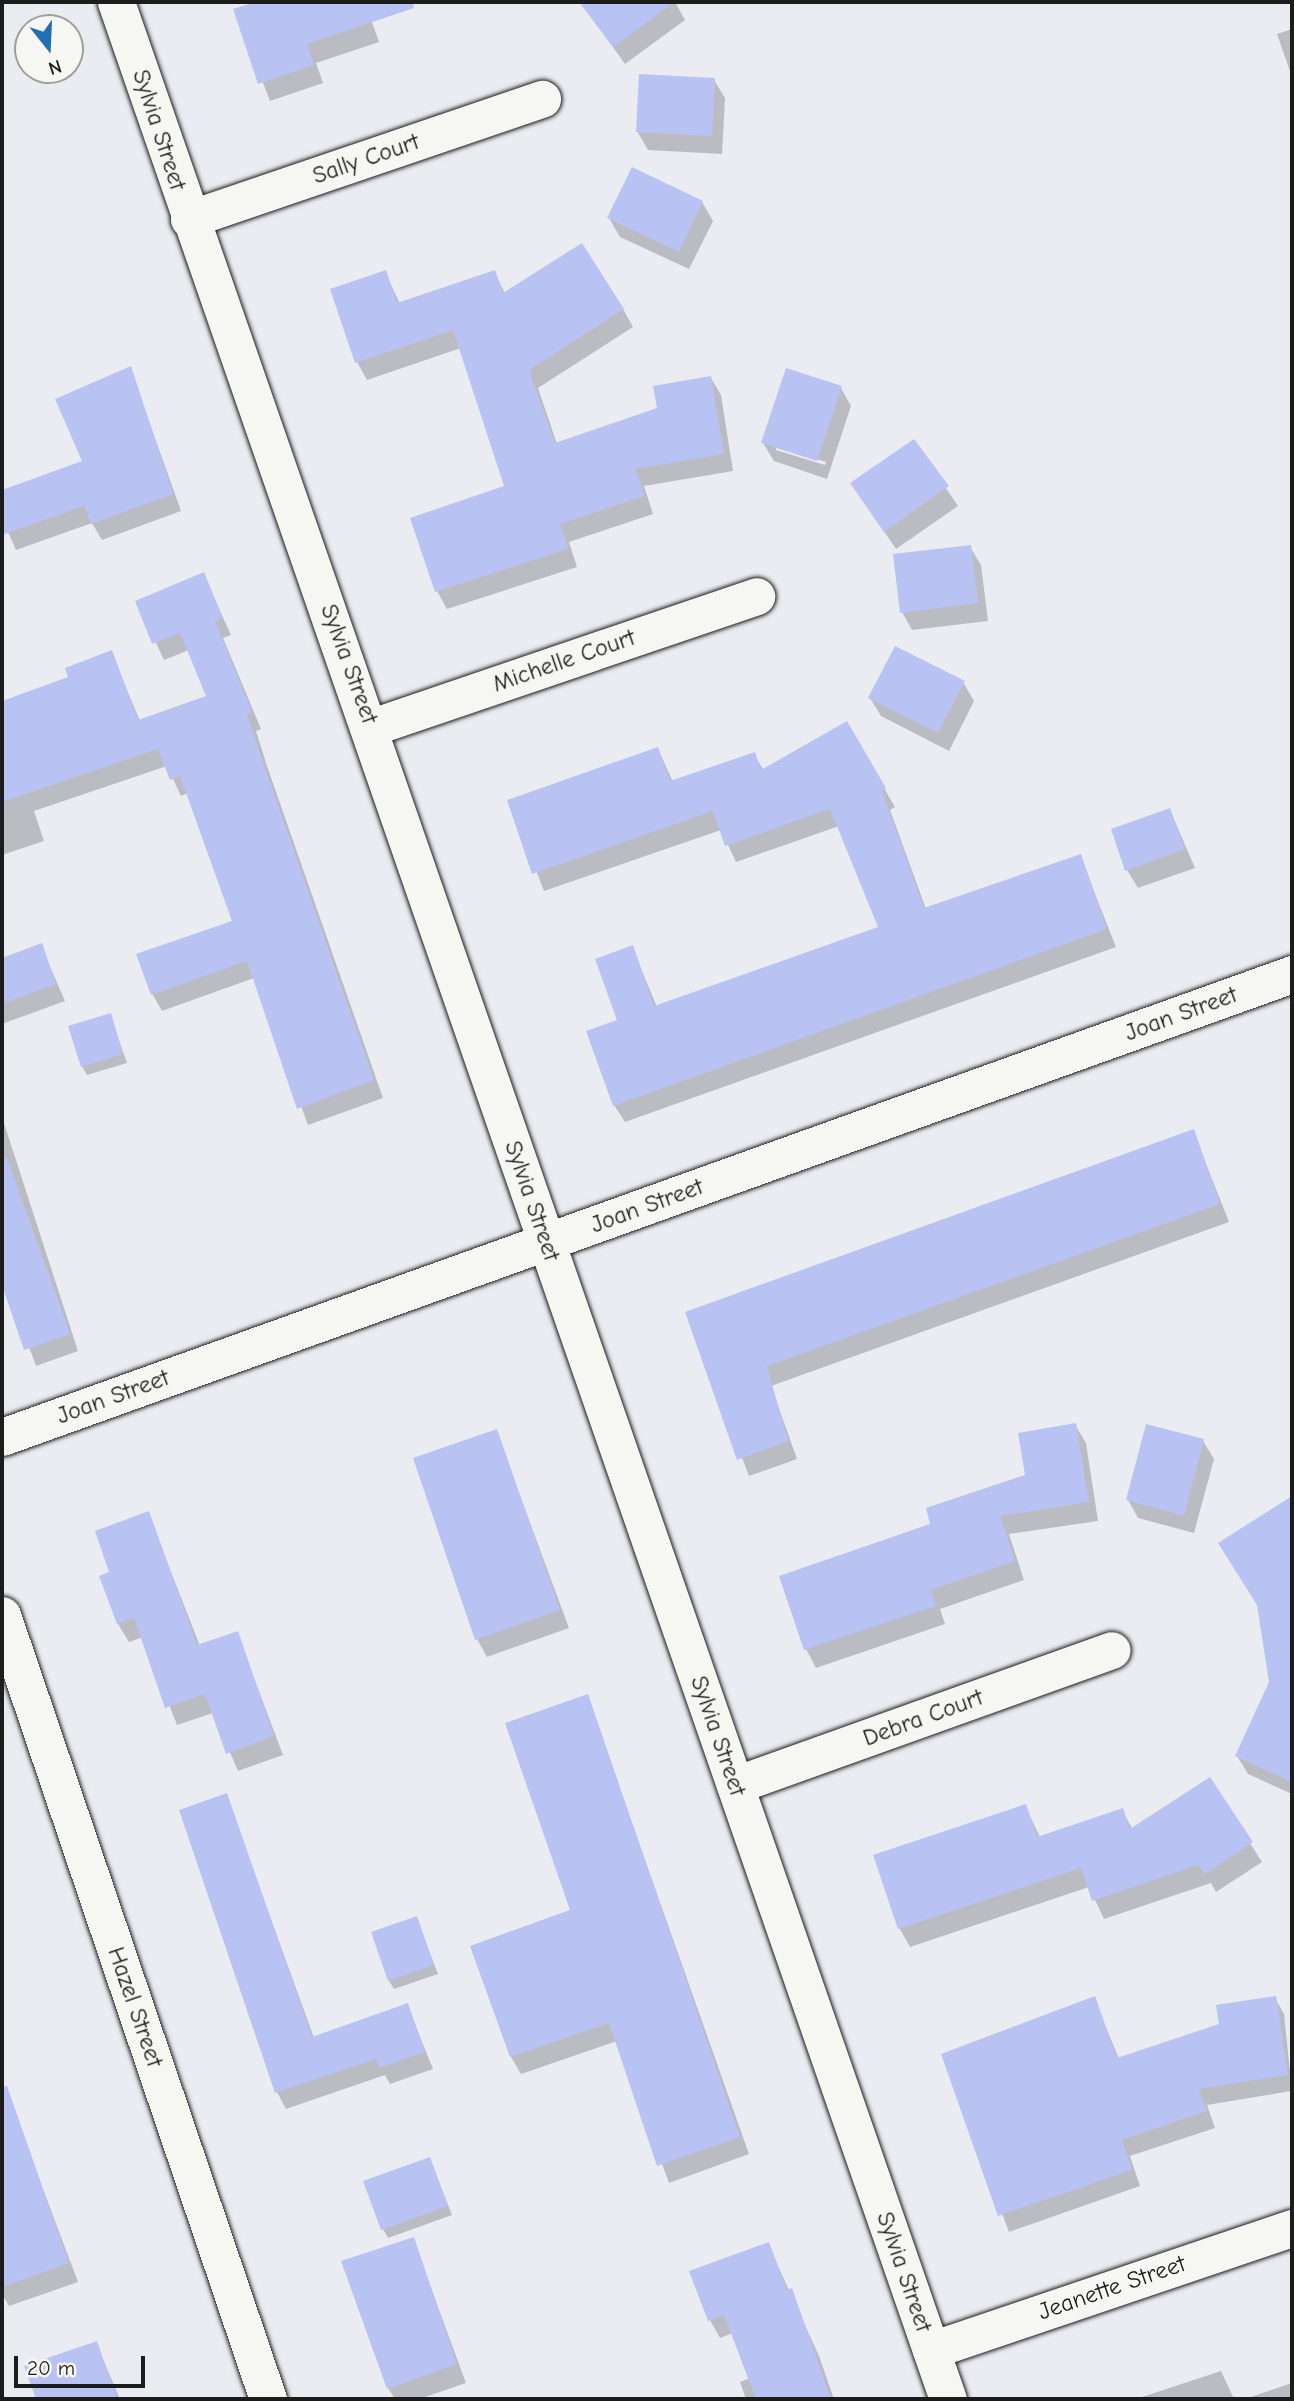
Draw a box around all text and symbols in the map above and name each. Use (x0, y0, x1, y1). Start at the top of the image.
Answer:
north arrow (14, 14, 84, 84)
text: N (46, 55, 64, 79)
street label: Sylvia Street (126, 66, 192, 194)
street label: Sally Court (309, 127, 423, 191)
street label: Sylvia Street (314, 600, 384, 728)
street label: Michelle Court (489, 623, 639, 699)
street label: Joan Street (1121, 980, 1241, 1048)
street label: Sylvia Street (498, 1137, 566, 1265)
street label: Joan Street (587, 1172, 707, 1240)
street label: Joan Street (53, 1363, 173, 1431)
street label: Sylvia Street (684, 1672, 752, 1800)
street label: Debra Court (859, 1683, 987, 1753)
street label: Hazel Street (101, 1943, 169, 2071)
street label: Sylvia Street (870, 2208, 938, 2336)
street label: Jeanette Street (1035, 2249, 1189, 2327)
scale bar (18, 2342, 149, 2386)
text: 20 m (27, 2356, 75, 2380)

